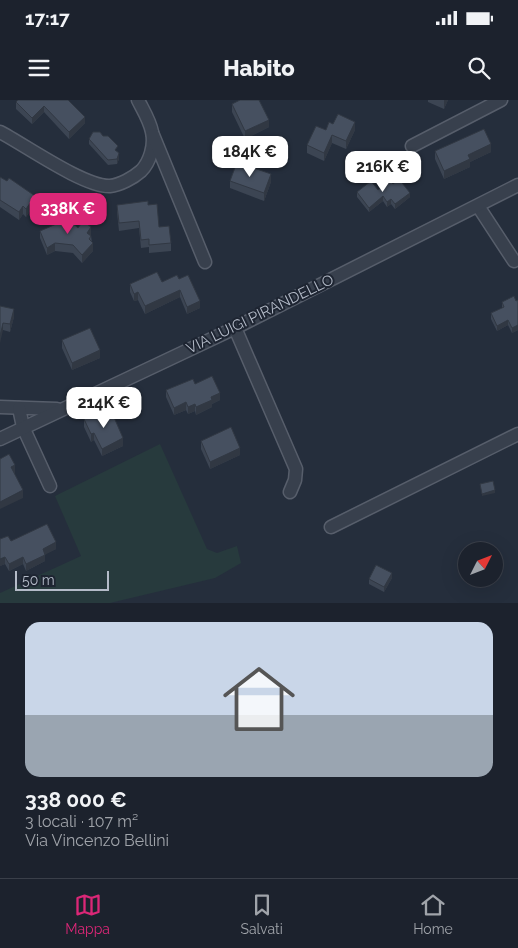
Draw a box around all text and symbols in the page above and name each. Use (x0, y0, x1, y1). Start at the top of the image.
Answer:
text: 17:17 (25, 7, 70, 29)
icon: menu (25, 54, 53, 82)
icon: search (465, 54, 493, 82)
text: Habito (223, 55, 295, 81)
pin: 184K € (209, 136, 291, 178)
text: 184K € (223, 142, 277, 161)
pin: 216K € (342, 151, 424, 193)
text: 216K € (356, 157, 410, 176)
pin: 338K € (27, 192, 109, 235)
text: 338K € (41, 199, 95, 218)
street label: VIA LUIGI PIRANDELLO (183, 270, 337, 358)
pin: 214K € (63, 386, 145, 429)
text: 214K € (77, 393, 131, 412)
north arrow (458, 542, 502, 588)
map controls (458, 542, 503, 587)
scale bar (15, 568, 109, 591)
text: 50 m (22, 572, 55, 588)
icon: home (214, 654, 304, 744)
text: 338 000 € (25, 787, 127, 812)
text: 3 locali · 107 m² (25, 812, 138, 831)
text: Via Vincenzo Bellini (25, 831, 169, 850)
tab: Mappa (65, 891, 110, 937)
tab: Salvati (240, 891, 283, 937)
tab: Home (413, 891, 453, 937)

